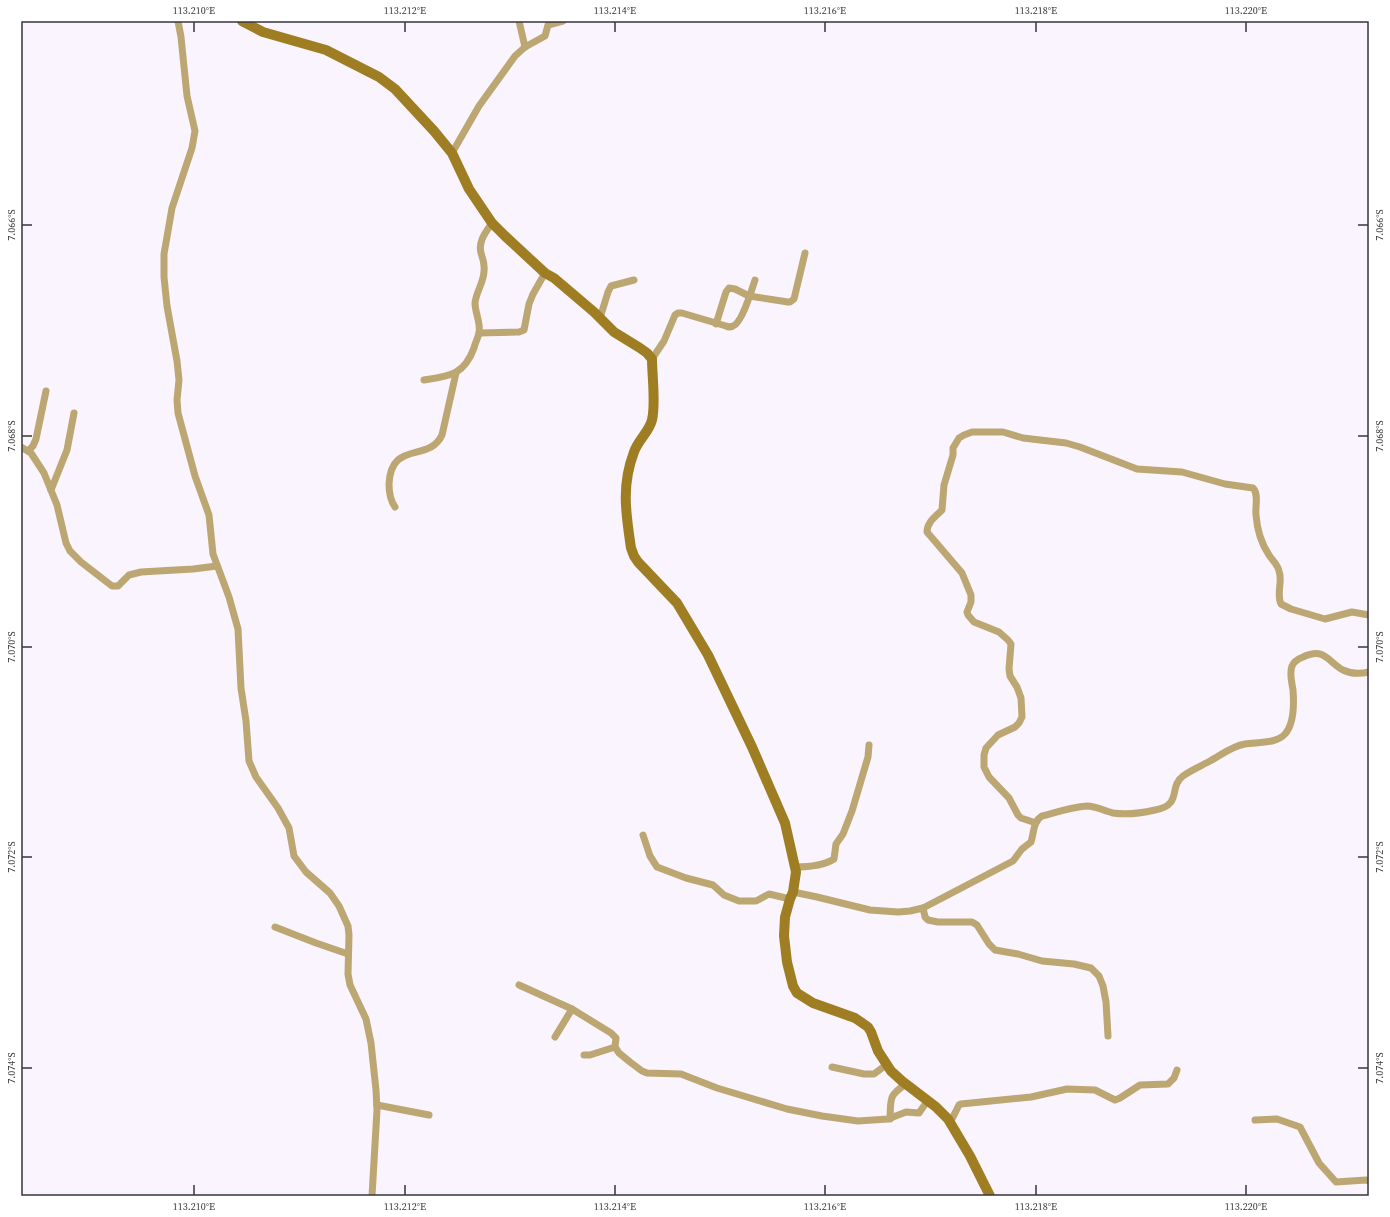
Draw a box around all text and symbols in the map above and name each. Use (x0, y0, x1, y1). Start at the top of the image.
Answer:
text: 113.210°E (173, 4, 215, 17)
text: 113.212°E (384, 4, 426, 17)
text: 113.214°E (594, 4, 636, 17)
text: 113.216°E (804, 4, 846, 17)
text: 113.218°E (1015, 4, 1057, 17)
text: 113.220°E (1225, 4, 1267, 17)
text: 7.066°S (5, 209, 18, 241)
text: 7.066°S (1373, 209, 1386, 241)
text: 7.068°S (5, 420, 18, 452)
text: 7.068°S (1373, 420, 1386, 452)
text: 7.070°S (5, 631, 18, 663)
text: 7.070°S (1373, 631, 1386, 663)
text: 7.072°S (5, 841, 18, 873)
text: 7.072°S (1373, 841, 1386, 873)
text: 7.074°S (5, 1052, 18, 1084)
text: 7.074°S (1373, 1052, 1386, 1084)
text: 113.210°E (173, 1200, 215, 1213)
text: 113.212°E (384, 1200, 426, 1213)
text: 113.214°E (594, 1200, 636, 1213)
text: 113.216°E (804, 1200, 846, 1213)
text: 113.218°E (1015, 1200, 1057, 1213)
text: 113.220°E (1225, 1200, 1267, 1213)

